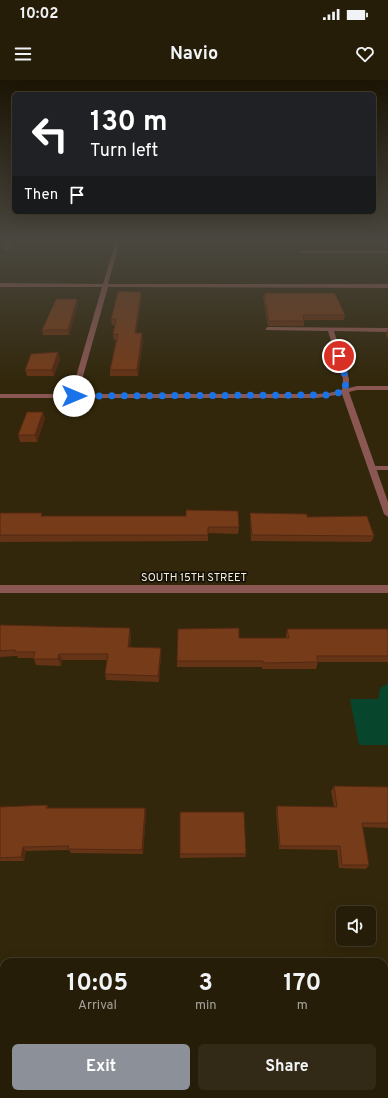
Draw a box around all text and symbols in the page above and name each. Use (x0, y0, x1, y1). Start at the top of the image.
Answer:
text: 10:02 (20, 5, 59, 24)
icon: menu (12, 43, 34, 65)
text: Navio (170, 43, 218, 66)
icon: heart (354, 43, 376, 65)
text: 130 m (90, 105, 168, 141)
icon: left (24, 108, 76, 160)
text: Turn left (90, 140, 158, 163)
icon: arrive (66, 184, 88, 206)
text: Then (24, 186, 58, 205)
pin (322, 339, 356, 373)
icon: arrive (328, 345, 350, 367)
position arrow (53, 375, 95, 417)
street label: SOUTH 15TH STREET (141, 571, 247, 585)
map controls (336, 906, 376, 946)
button: sound (336, 906, 376, 946)
text: 10:05 (67, 969, 128, 999)
text: 3 (199, 969, 213, 999)
text: 170 (283, 969, 321, 999)
text: Arrival (78, 998, 117, 1014)
text: min (195, 998, 217, 1014)
text: m (297, 998, 308, 1014)
button: Exit (12, 1044, 190, 1090)
button: Share (198, 1044, 376, 1090)

